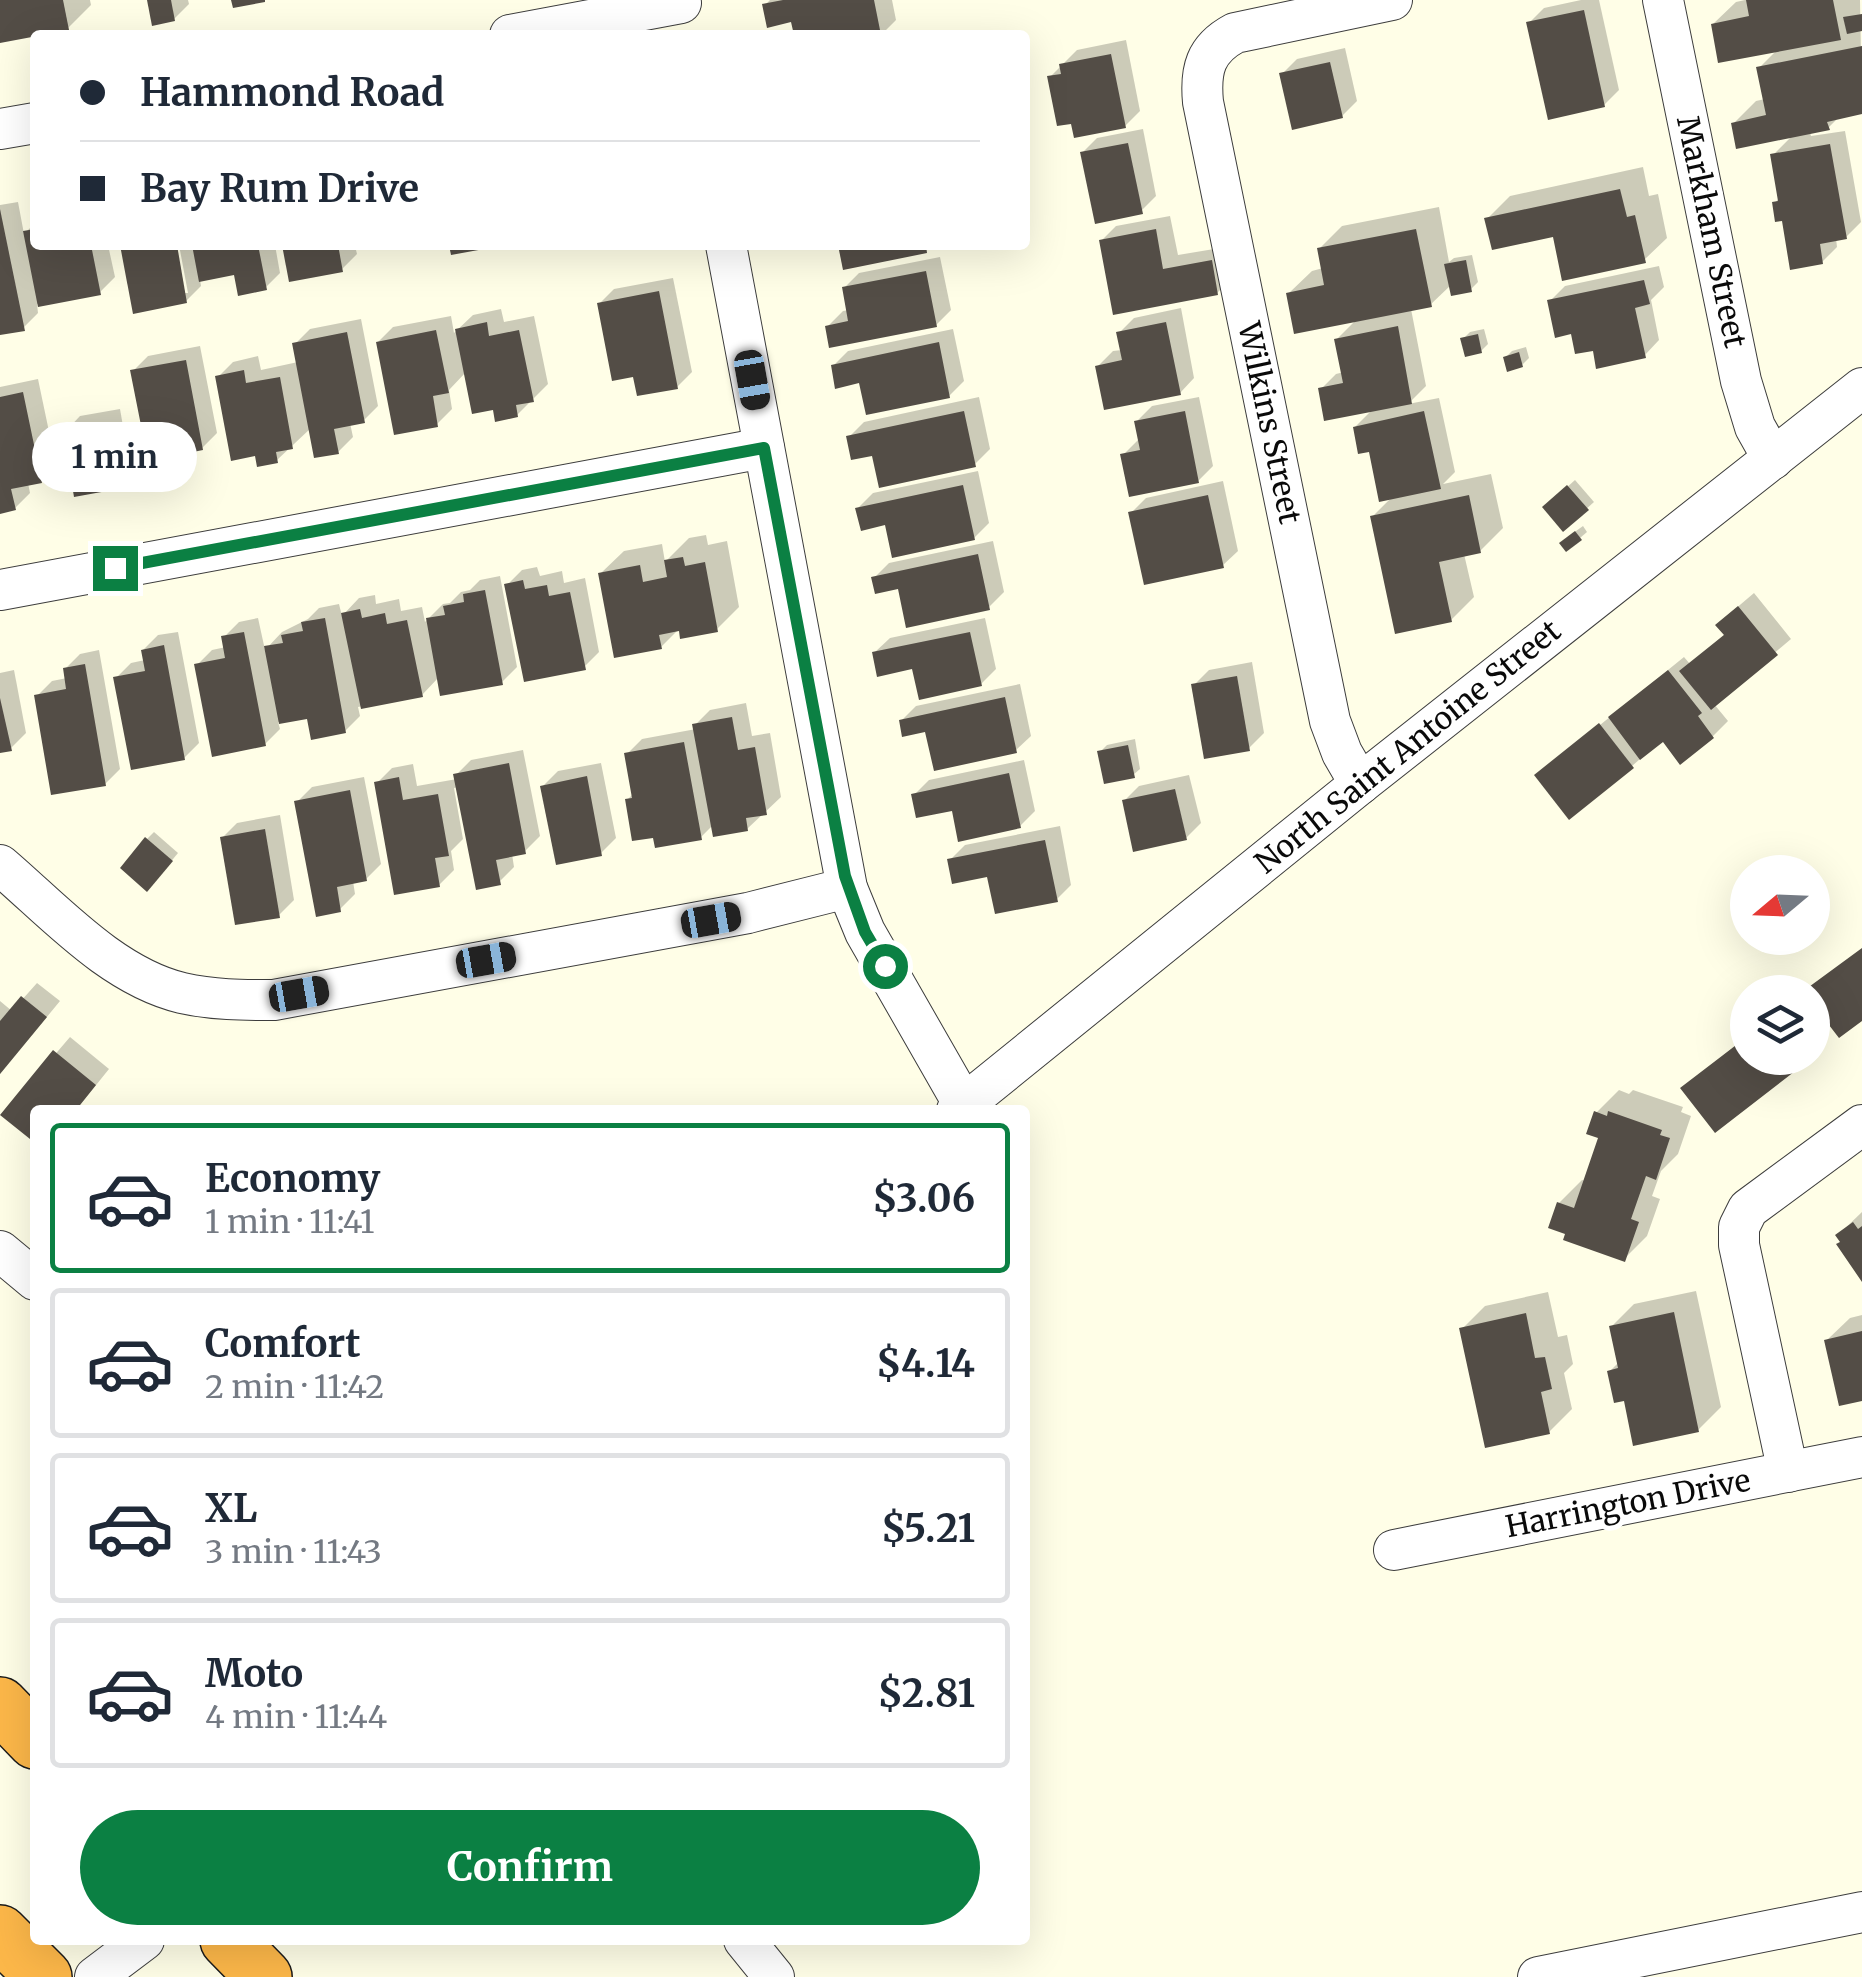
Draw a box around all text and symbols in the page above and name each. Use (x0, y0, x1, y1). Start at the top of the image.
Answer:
text: Hammond Road (140, 69, 444, 116)
street label: Markham Street (1669, 112, 1755, 351)
text: Bay Rum Drive (140, 165, 419, 212)
street label: Wilkins Street (1230, 318, 1310, 527)
car (732, 348, 772, 412)
callout: 1 min (32, 423, 198, 493)
text: 1 min (71, 437, 158, 477)
route end (93, 546, 138, 591)
street label: North Saint Antoine Street (1247, 611, 1568, 881)
north arrow (1730, 855, 1830, 955)
map controls (1730, 855, 1830, 1075)
car (679, 900, 743, 940)
car (454, 940, 518, 980)
route start (863, 944, 908, 989)
car (267, 974, 331, 1014)
button: layers (1730, 975, 1830, 1075)
icon: car (85, 1153, 175, 1243)
text: Economy (205, 1155, 380, 1202)
text: $3.06 (872, 1175, 975, 1222)
text: 1 min · 11:41 (205, 1202, 375, 1242)
icon: car (85, 1318, 175, 1408)
text: Comfort (205, 1320, 361, 1367)
text: $4.14 (876, 1340, 975, 1387)
text: 2 min · 11:42 (205, 1367, 384, 1407)
street label: Harrington Drive (1502, 1461, 1753, 1545)
icon: car (85, 1483, 175, 1573)
text: XL (205, 1485, 257, 1532)
text: $5.21 (881, 1505, 975, 1552)
text: 3 min · 11:43 (205, 1532, 382, 1572)
icon: car (85, 1648, 175, 1738)
text: Moto (205, 1650, 303, 1697)
text: $2.81 (878, 1670, 975, 1717)
text: 4 min · 11:44 (205, 1697, 387, 1737)
button: Confirm (80, 1810, 980, 1925)

